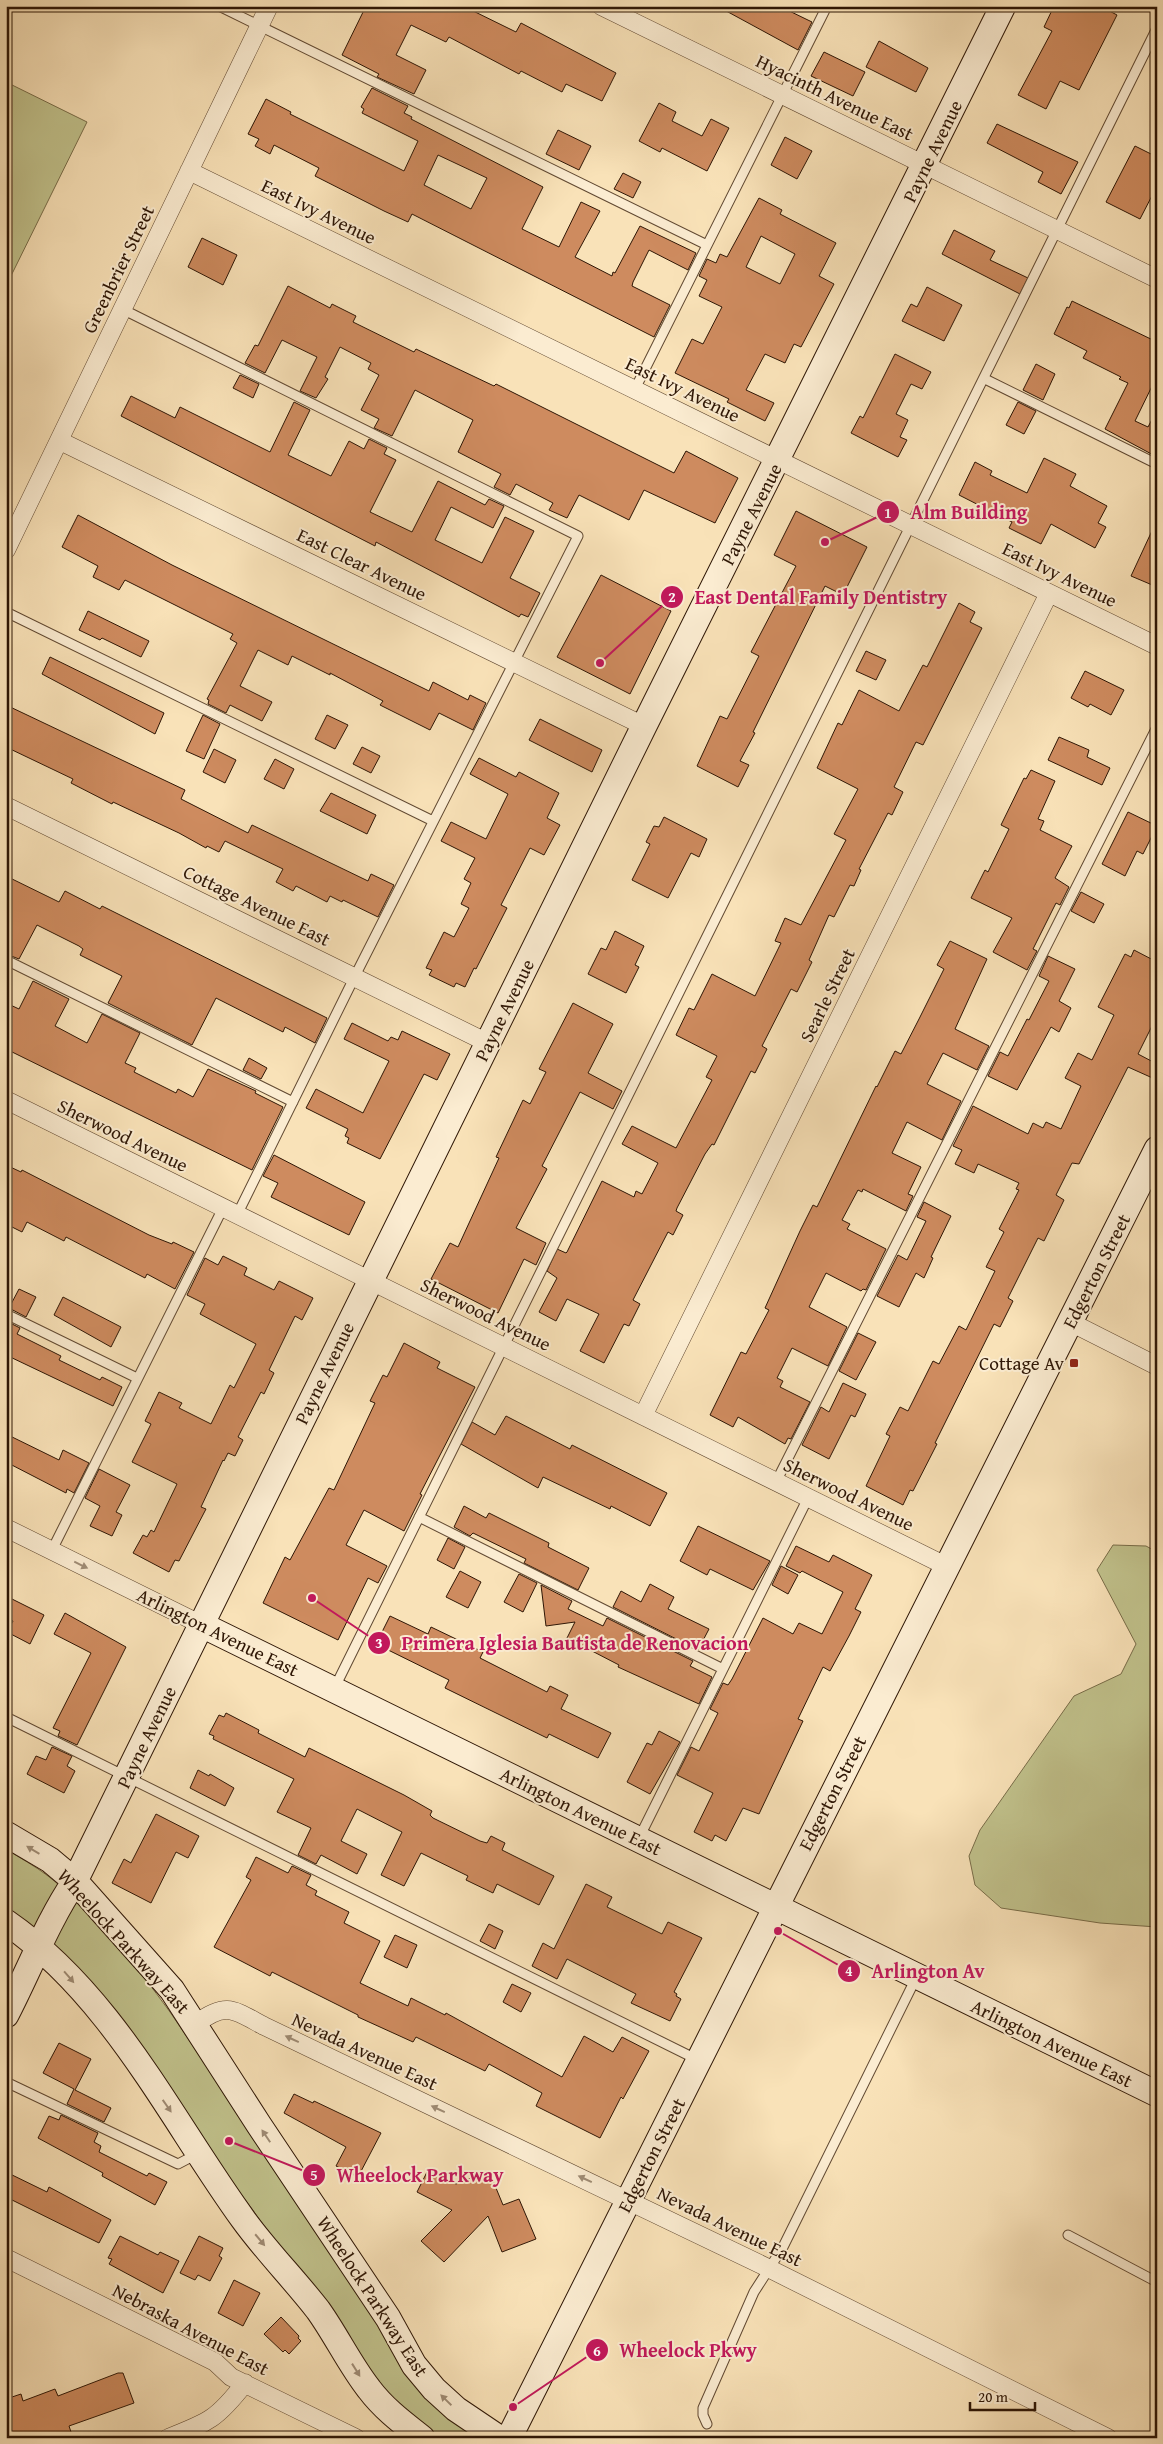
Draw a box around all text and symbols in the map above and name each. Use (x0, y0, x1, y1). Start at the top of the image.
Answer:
street label: Hyacinth Avenue East (751, 47, 919, 147)
street label: Payne Avenue (895, 95, 969, 207)
street label: East Ivy Avenue (257, 171, 381, 251)
street label: Greenbrier Street (75, 200, 161, 338)
street label: East Ivy Avenue (621, 349, 745, 429)
street label: Payne Avenue (713, 458, 789, 570)
callout: Alm Building (876, 495, 1038, 530)
text: Alm Building (911, 497, 1028, 526)
text: 1 (884, 502, 892, 523)
street label: East Clear Avenue (293, 521, 432, 608)
street label: East Ivy Avenue (998, 534, 1122, 614)
callout: East Dental Family Dentistry (659, 580, 957, 615)
text: East Dental Family Dentistry (695, 582, 948, 611)
text: 2 (668, 586, 676, 607)
street label: Cottage Avenue East (179, 857, 335, 953)
street label: Searle Street (792, 943, 862, 1047)
street label: Payne Avenue (467, 954, 541, 1066)
street label: Sherwood Avenue (53, 1091, 193, 1179)
street label: Edgerton Street (1055, 1209, 1137, 1333)
street label: Sherwood Avenue (416, 1270, 556, 1358)
street label: Payne Avenue (287, 1317, 361, 1429)
place label: Cottage Av (979, 1349, 1065, 1377)
marker: Cottage Av (1068, 1357, 1080, 1369)
street label: Sherwood Avenue (779, 1450, 919, 1538)
one-way arrow (74, 1561, 89, 1569)
street label: Arlington Avenue East (132, 1581, 304, 1683)
callout: Primera Iglesia Bautista de Renovacion (366, 1626, 759, 1661)
text: Primera Iglesia Bautista de Renovacion (401, 1628, 749, 1657)
text: 3 (375, 1632, 383, 1653)
street label: Payne Avenue (109, 1681, 183, 1793)
street label: Edgerton Street (791, 1731, 873, 1855)
street label: Arlington Avenue East (495, 1760, 667, 1862)
one-way arrow (26, 1845, 39, 1854)
street label: Wheelock Parkway East (51, 1862, 197, 2020)
callout: Arlington Av (836, 1953, 995, 1988)
text: Arlington Av (871, 1956, 985, 1985)
text: 4 (845, 1960, 853, 1981)
one-way arrow (64, 1970, 75, 1983)
street label: Arlington Avenue East (966, 1992, 1138, 2094)
street label: Nevada Avenue East (287, 2005, 443, 2097)
one-way arrow (285, 2035, 299, 2043)
street label: Edgerton Street (610, 2093, 692, 2217)
one-way arrow (162, 2099, 172, 2113)
one-way arrow (431, 2105, 446, 2113)
one-way arrow (261, 2129, 271, 2143)
callout: Wheelock Parkway (302, 2157, 514, 2192)
text: Wheelock Parkway (336, 2160, 504, 2189)
text: 5 (310, 2164, 318, 2185)
one-way arrow (578, 2175, 592, 2183)
street label: Nevada Avenue East (653, 2179, 807, 2273)
street label: Wheelock Parkway East (310, 2210, 436, 2382)
one-way arrow (254, 2233, 265, 2246)
street label: Nebraska Avenue East (108, 2276, 274, 2382)
callout: Wheelock Pkwy (584, 2333, 767, 2368)
text: Wheelock Pkwy (619, 2335, 758, 2364)
text: 6 (593, 2340, 601, 2361)
one-way arrow (352, 2363, 361, 2377)
scale bar (970, 2379, 1036, 2411)
text: 20 m (978, 2386, 1009, 2407)
one-way arrow (440, 2394, 452, 2406)

